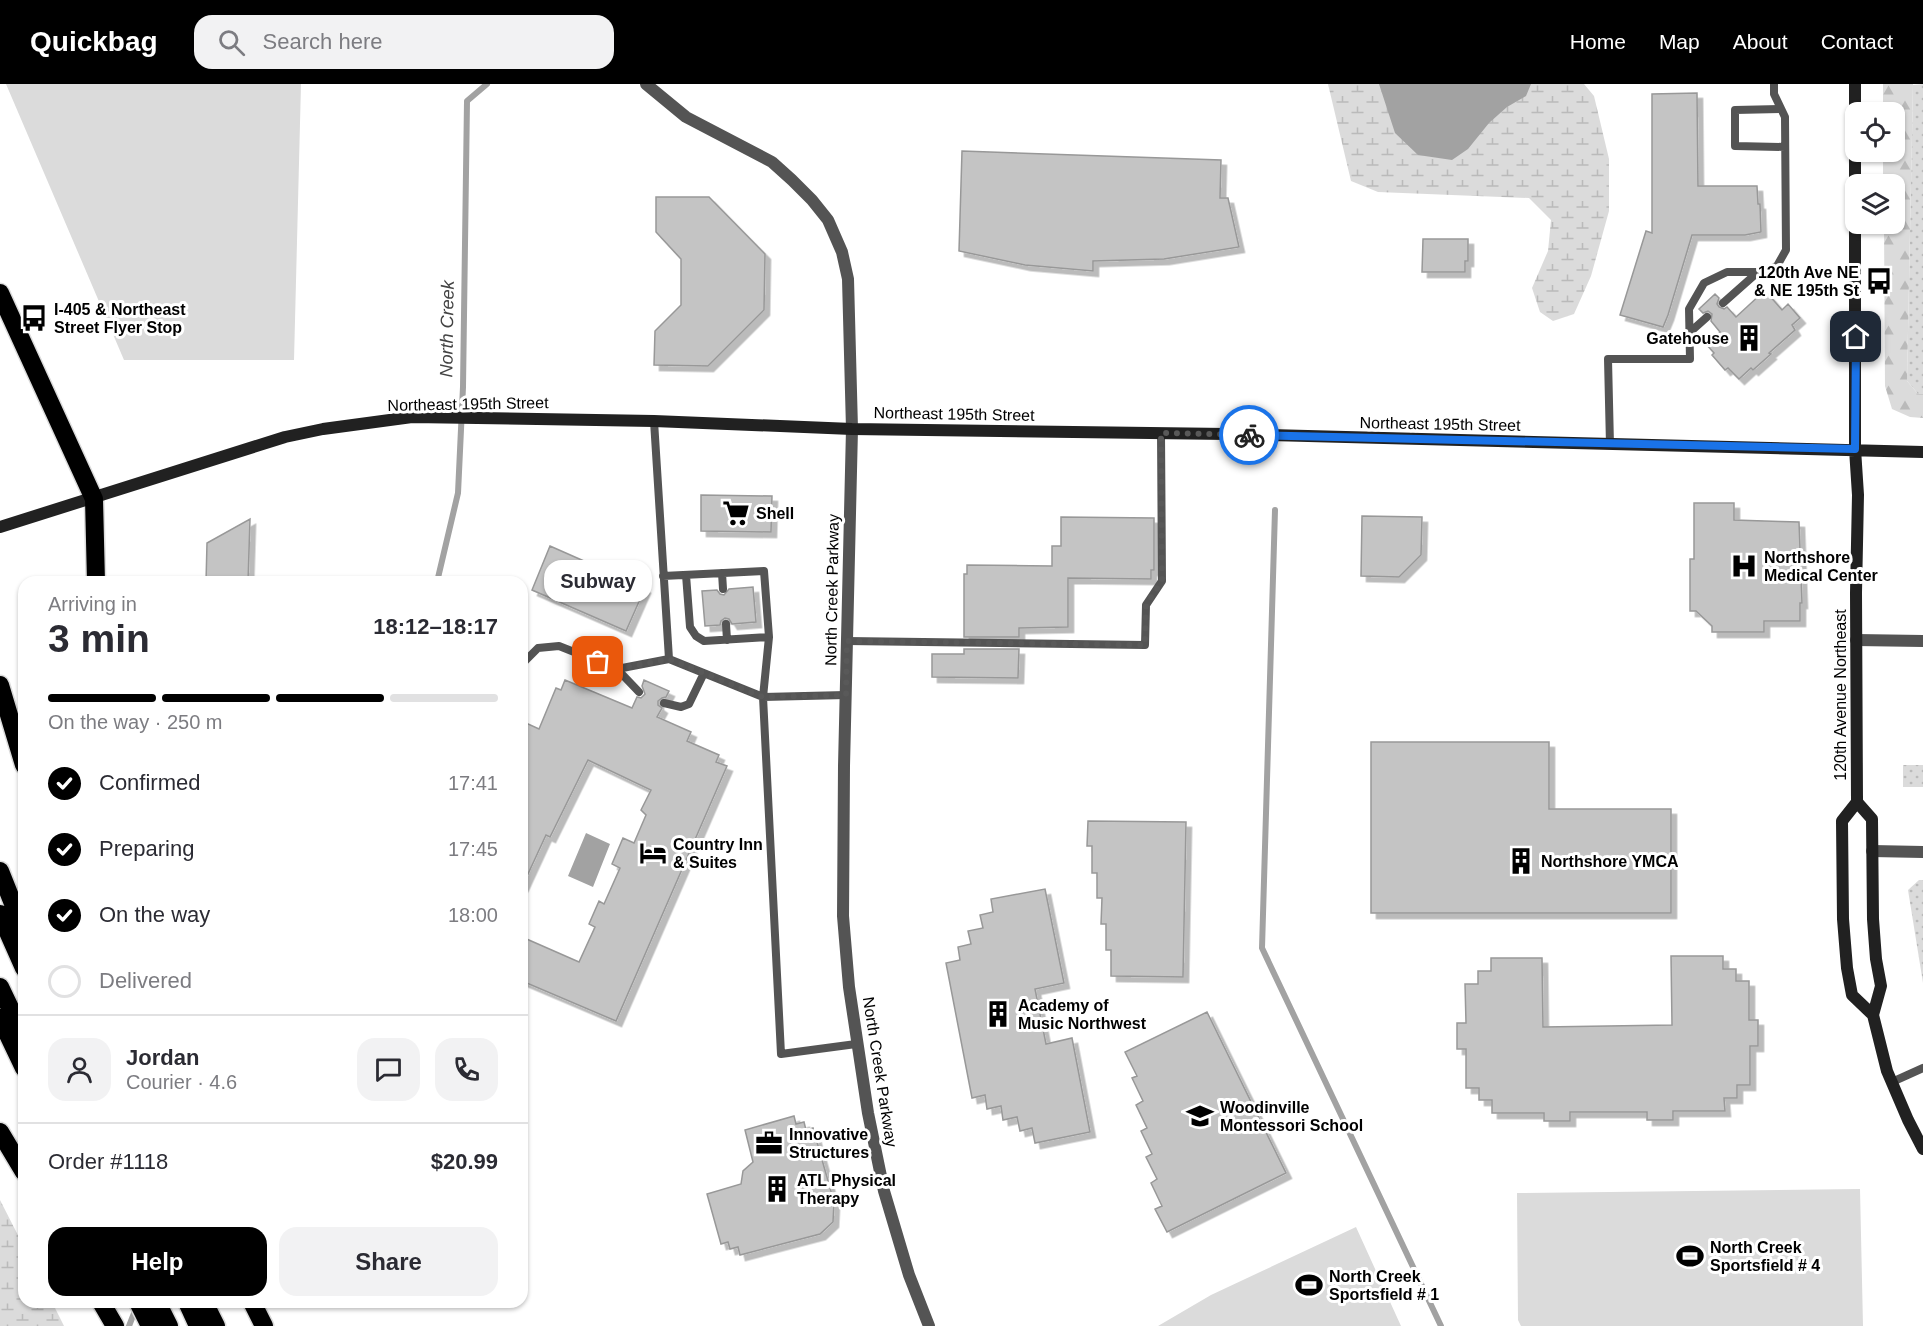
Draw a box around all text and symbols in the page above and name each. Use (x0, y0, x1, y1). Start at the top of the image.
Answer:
search box (194, 15, 614, 69)
text: Quickbag (30, 26, 158, 57)
icon: search (215, 26, 248, 59)
text: Search here (263, 29, 382, 54)
text: Home (1570, 30, 1626, 53)
text: Map (1659, 30, 1700, 53)
text: About (1733, 30, 1788, 53)
text: Contact (1821, 30, 1893, 53)
map controls (1845, 102, 1905, 234)
button: locate (1845, 102, 1905, 162)
button: layers (1845, 174, 1905, 234)
place label: 120th Ave NE & NE 195th St (1754, 264, 1860, 299)
bus stop icon: 120th Ave NE & NE 195th St (1864, 266, 1894, 296)
water label: North Creek (436, 279, 458, 378)
place label: I-405 & Northeast Street Flyer Stop (54, 301, 186, 336)
bus stop icon: I-405 & Northeast Street Flyer Stop (19, 303, 49, 333)
pin (1830, 311, 1881, 362)
icon: home (1839, 320, 1872, 353)
building icon: Gatehouse (1734, 323, 1764, 353)
place label: Gatehouse (1646, 330, 1729, 347)
street label: Northeast 195th Street (387, 394, 549, 414)
street label: Northeast 195th Street (873, 404, 1035, 424)
courier (1219, 405, 1279, 465)
street label: Northeast 195th Street (1359, 414, 1521, 434)
icon: bike (1233, 419, 1266, 452)
supermarket icon: Shell (721, 498, 751, 528)
place label: Shell (756, 505, 794, 522)
street label: North Creek Parkway (822, 514, 842, 666)
place label: Northshore Medical Center (1764, 549, 1878, 584)
hospital icon: Northshore Medical Center (1729, 551, 1759, 581)
callout: Subway (544, 560, 652, 602)
text: Subway (560, 570, 636, 592)
text: Arriving in (48, 593, 137, 615)
street label: 120th Avenue Northeast (1832, 609, 1849, 781)
text: 18:12–18:17 (373, 614, 498, 639)
text: 3 min (48, 617, 150, 660)
pin (572, 636, 623, 687)
icon: bag (581, 645, 614, 678)
text: On the way · 250 m (48, 711, 223, 733)
icon: check (48, 767, 81, 800)
text: Confirmed (99, 770, 200, 795)
text: 17:41 (448, 772, 498, 794)
icon: check (48, 833, 81, 866)
text: Preparing (99, 836, 194, 861)
place label: Country Inn & Suites (673, 836, 763, 871)
text: 17:45 (448, 838, 498, 860)
hotel icon: Country Inn & Suites (638, 838, 668, 868)
building icon: Northshore YMCA (1506, 846, 1536, 876)
place label: Northshore YMCA (1541, 853, 1679, 870)
icon: check (48, 899, 81, 932)
text: On the way (99, 902, 210, 927)
text: 18:00 (448, 904, 498, 926)
text: Delivered (99, 968, 192, 993)
street label: North Creek Parkway (860, 996, 900, 1148)
place label: Academy of Music Northwest (1018, 997, 1147, 1032)
building icon: Academy of Music Northwest (983, 999, 1013, 1029)
button: person (48, 1038, 111, 1101)
button: chat (357, 1038, 420, 1101)
button: phone (435, 1038, 498, 1101)
text: Jordan (126, 1045, 199, 1070)
text: Courier · 4.6 (126, 1071, 237, 1093)
place label: Woodinville Montessori School (1220, 1099, 1363, 1134)
school or university icon: Woodinville Montessori School (1185, 1101, 1215, 1131)
place label: Innovative Structures (789, 1126, 869, 1161)
office icon: Innovative Structures (754, 1128, 784, 1158)
text: Order #1118 (48, 1149, 168, 1174)
text: $20.99 (431, 1149, 498, 1174)
place label: ATL Physical Therapy (797, 1172, 896, 1207)
building icon: ATL Physical Therapy (762, 1174, 792, 1204)
button: Help (48, 1227, 267, 1296)
button: Share (279, 1227, 498, 1296)
place label: North Creek Sportsfield # 4 (1710, 1239, 1820, 1274)
sports icon: North Creek Sportsfield # 4 (1675, 1241, 1705, 1271)
place label: North Creek Sportsfield # 1 (1329, 1268, 1439, 1303)
sports icon: North Creek Sportsfield # 1 (1294, 1270, 1324, 1300)

